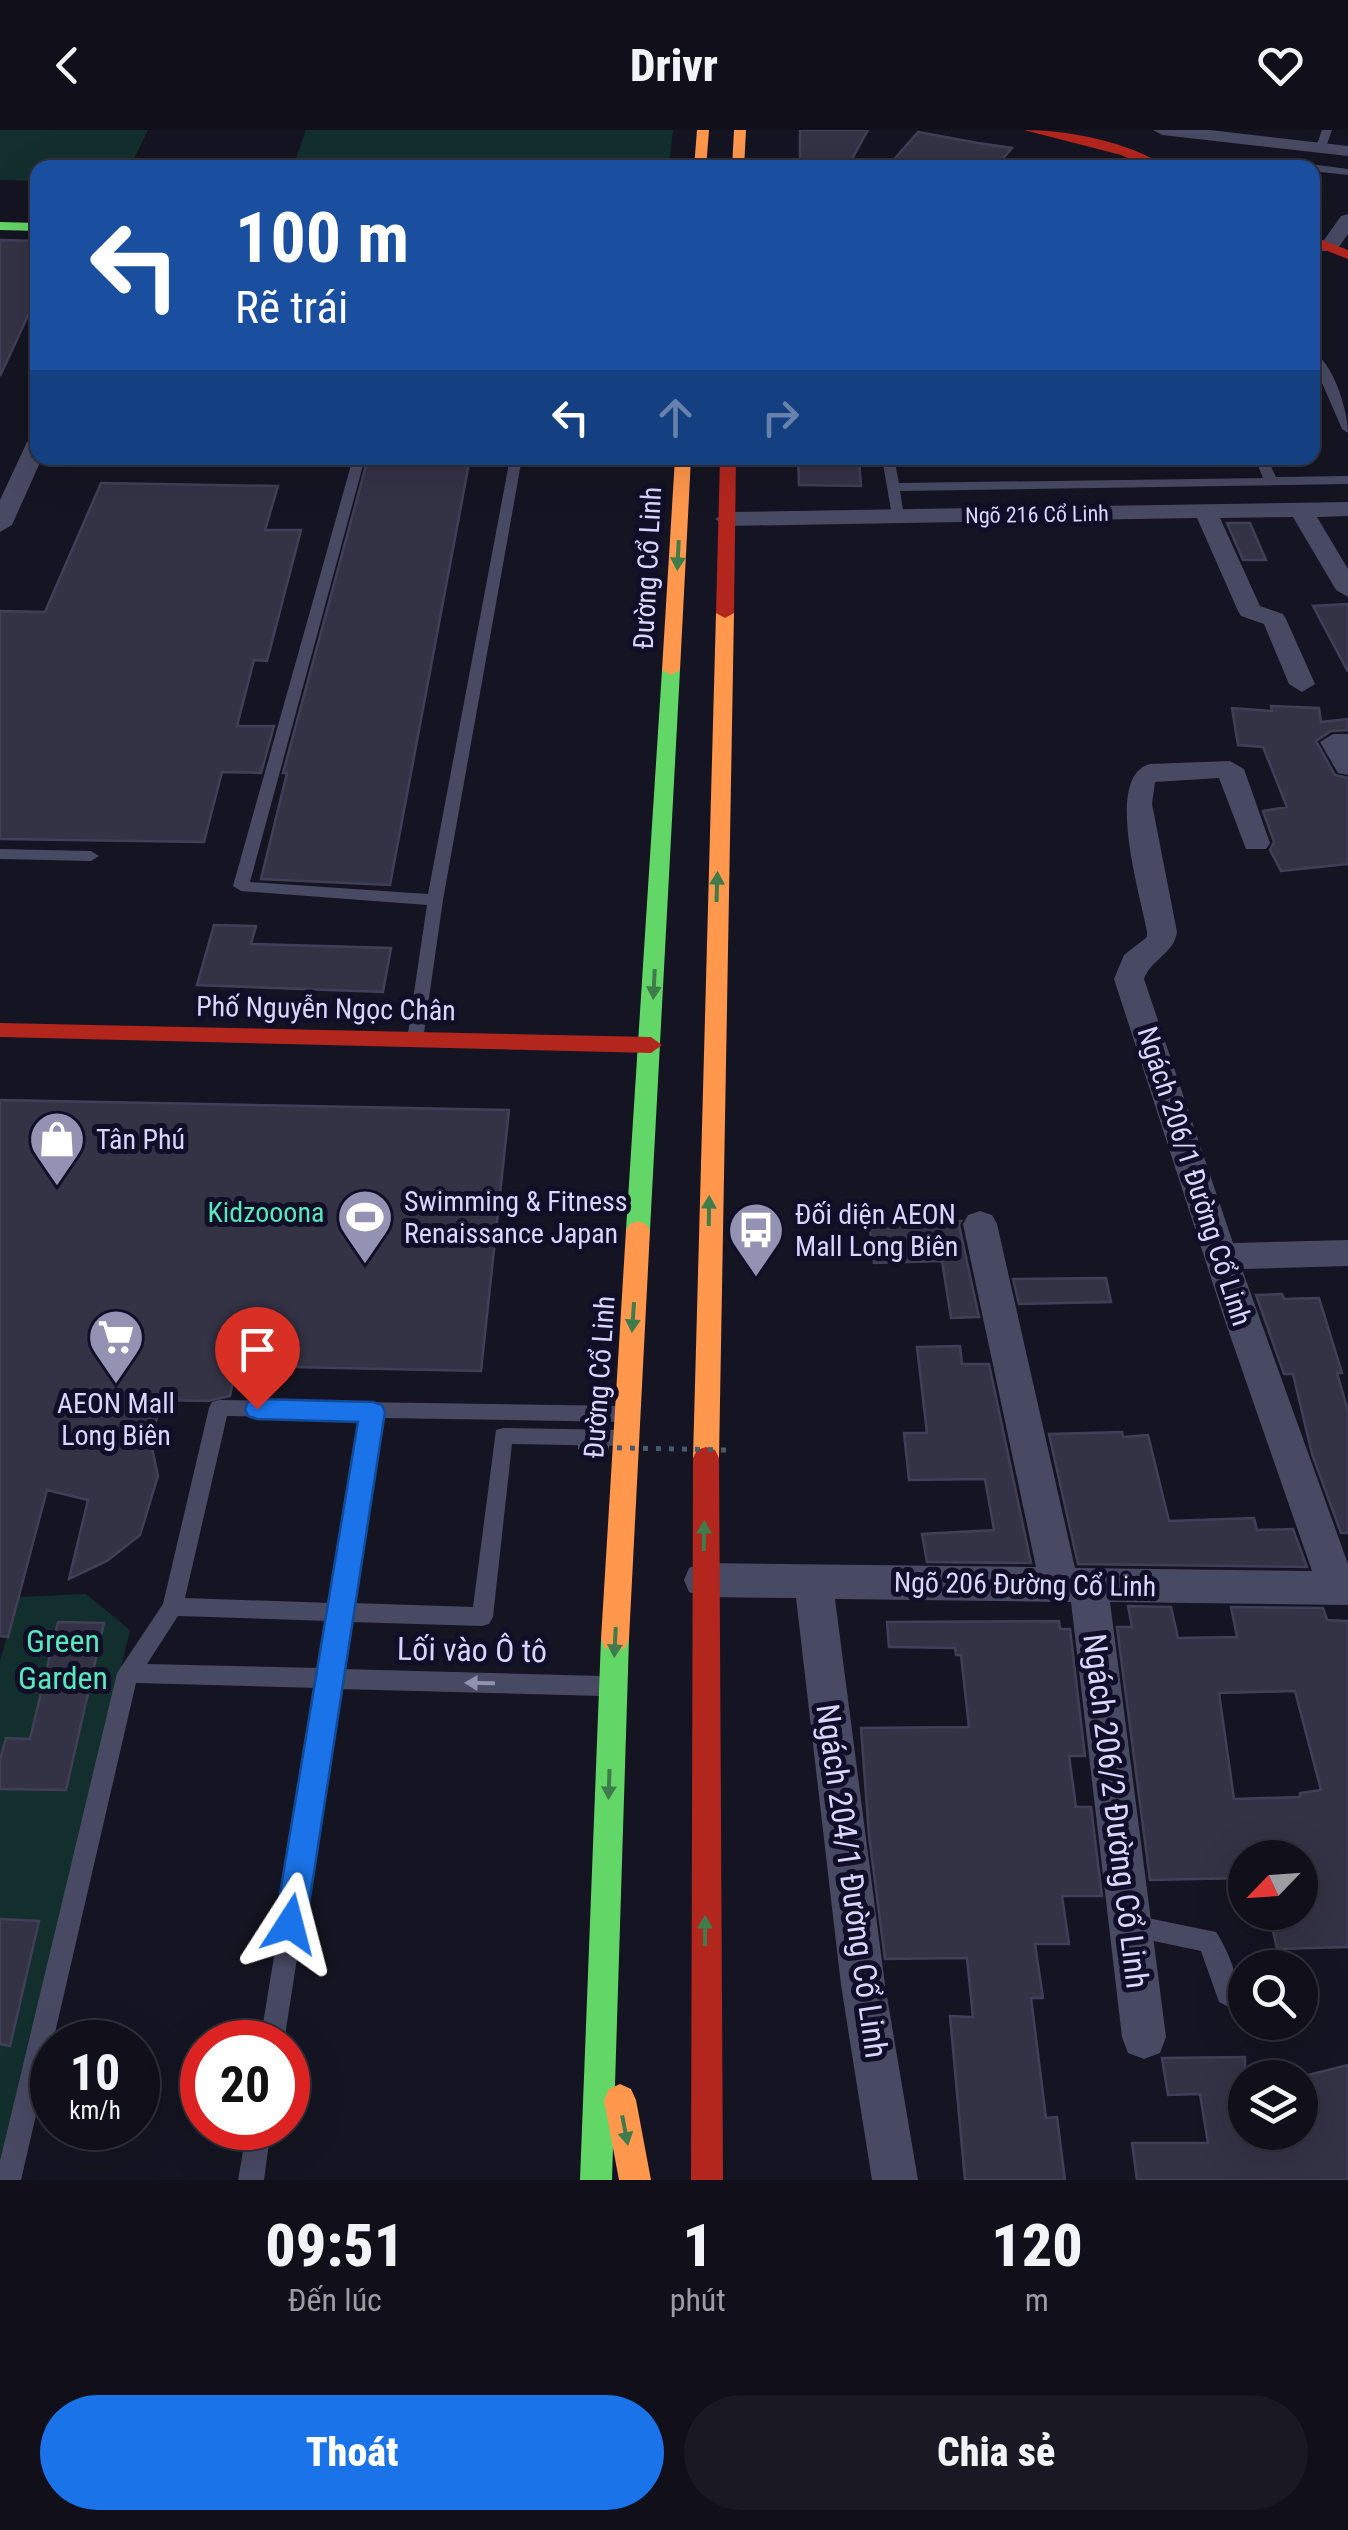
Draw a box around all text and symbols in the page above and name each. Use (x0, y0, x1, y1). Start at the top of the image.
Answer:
icon: back (40, 38, 95, 93)
icon: heart (1253, 38, 1308, 93)
text: Drivr (630, 39, 718, 92)
text: 100 m (235, 197, 409, 279)
icon: left (70, 200, 200, 330)
text: Rẽ trái (235, 281, 348, 334)
icon: left (543, 390, 598, 445)
icon: ahead (648, 390, 703, 445)
icon: right (753, 390, 808, 445)
street label: Đường Cổ Linh (627, 486, 668, 650)
street label: Ngõ 216 Cổ Linh (965, 501, 1109, 528)
one-way arrow (670, 539, 686, 571)
one-way arrow (709, 870, 725, 902)
one-way arrow (646, 969, 662, 1001)
street label: Phố Nguyễn Ngọc Chân (196, 990, 456, 1027)
street label: Ngách 206/1 Đường Cổ Linh (1131, 1022, 1258, 1330)
shop icon: Tân Phú (27, 1109, 87, 1188)
place label: Tân Phú (96, 1123, 185, 1156)
place label: Swimming & Fitness Renaissance Japan (404, 1185, 628, 1250)
sports icon: Swimming & Fitness Renaissance Japan (335, 1187, 395, 1266)
one-way arrow (702, 1195, 718, 1227)
park label: Kidzooona (208, 1196, 324, 1229)
place label: Đối diện AEON Mall Long Biên (795, 1198, 958, 1263)
bus stop icon: Đối diện AEON Mall Long Biên (726, 1200, 786, 1279)
street label: Đường Cổ Linh (577, 1295, 622, 1459)
one-way arrow (625, 1302, 641, 1334)
supermarket icon: AEON Mall Long Biên (86, 1307, 146, 1386)
pin (215, 1307, 300, 1410)
icon: arrive (230, 1322, 285, 1377)
place label: AEON Mall Long Biên (57, 1387, 175, 1452)
one-way arrow (696, 1520, 712, 1552)
street label: Ngõ 206 Đường Cổ Linh (894, 1566, 1156, 1603)
park label: Green Garden (18, 1622, 108, 1697)
one-way arrow (607, 1626, 623, 1658)
street label: Lối vào Ô tô (397, 1630, 547, 1670)
street label: Ngách 206/2 Đường Cổ Linh (1075, 1631, 1157, 1991)
one-way arrow (463, 1674, 495, 1690)
street label: Ngách 204/1 Đường Cổ Linh (808, 1702, 896, 2060)
one-way arrow (601, 1768, 617, 1800)
north arrow (1228, 1840, 1318, 1930)
map controls (1228, 1840, 1318, 2150)
position arrow (238, 1872, 342, 1976)
one-way arrow (697, 1915, 713, 1947)
button: search (1228, 1950, 1318, 2040)
speed limit sign: 20 (180, 2020, 310, 2150)
text: 10 (70, 2044, 120, 2102)
button: layers (1228, 2060, 1318, 2150)
text: km/h (69, 2096, 121, 2125)
one-way arrow (618, 2114, 634, 2145)
text: 09:51 (265, 2210, 404, 2281)
text: 1 (682, 2210, 713, 2281)
text: 120 (991, 2210, 1083, 2281)
text: Đến lúc (288, 2281, 382, 2319)
text: phút (670, 2281, 726, 2319)
text: m (1025, 2281, 1049, 2319)
button: Thoát (40, 2395, 664, 2510)
button: Chia sẻ (684, 2395, 1308, 2510)

